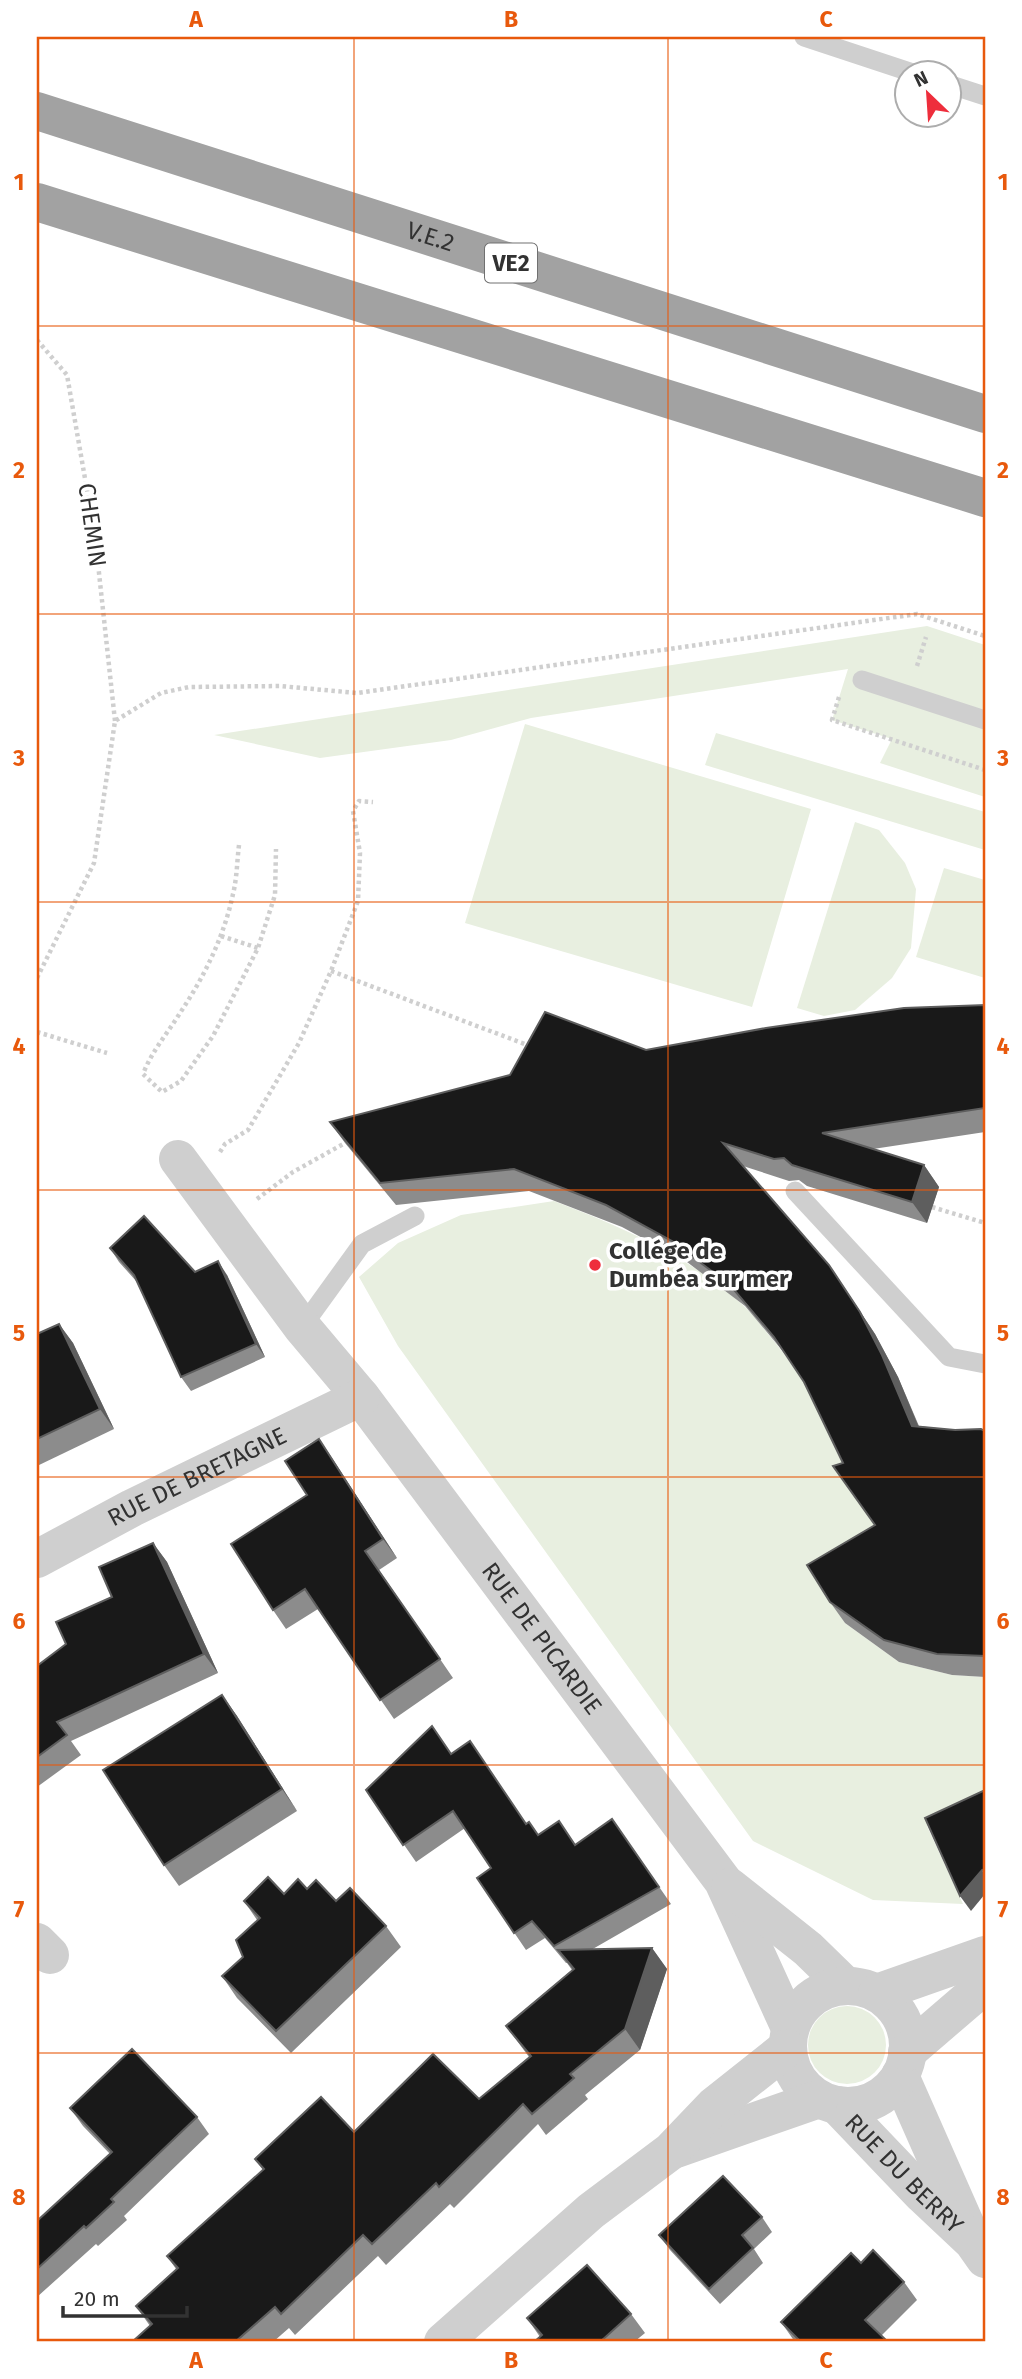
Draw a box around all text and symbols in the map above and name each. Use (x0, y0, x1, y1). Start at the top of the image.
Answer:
text: A (188, 5, 203, 33)
text: B (504, 5, 518, 33)
text: C (819, 5, 833, 33)
north arrow (892, 60, 962, 130)
text: N (910, 66, 932, 92)
text: 1 (14, 168, 24, 196)
text: 1 (998, 168, 1008, 196)
street label: V.E.2 (403, 216, 458, 257)
road number: VE2 (485, 244, 537, 282)
text: 2 (13, 456, 25, 484)
text: 2 (997, 456, 1009, 484)
street label: CHEMIN (72, 481, 112, 569)
text: 3 (12, 744, 25, 772)
text: 3 (996, 744, 1009, 772)
text: 4 (13, 1032, 26, 1060)
text: 4 (997, 1032, 1010, 1060)
place label: Collége de Dumbéa sur mer (609, 1237, 789, 1293)
marker: Collége de Dumbéa sur mer (587, 1257, 603, 1273)
text: 5 (13, 1319, 25, 1347)
text: 5 (997, 1319, 1009, 1347)
street label: RUE DE BRETAGNE (103, 1421, 291, 1532)
street label: RUE DE PICARDIE (476, 1557, 607, 1720)
text: 6 (13, 1607, 26, 1635)
text: 6 (997, 1607, 1010, 1635)
text: 7 (14, 1895, 25, 1923)
text: 7 (998, 1895, 1009, 1923)
street label: RUE DU BERRY (839, 2108, 969, 2240)
text: 8 (12, 2183, 26, 2211)
text: 8 (996, 2183, 1010, 2211)
scale bar (63, 2274, 187, 2318)
text: 20 m (74, 2286, 120, 2312)
text: A (188, 2346, 203, 2374)
text: B (504, 2346, 518, 2374)
text: C (819, 2346, 833, 2374)

